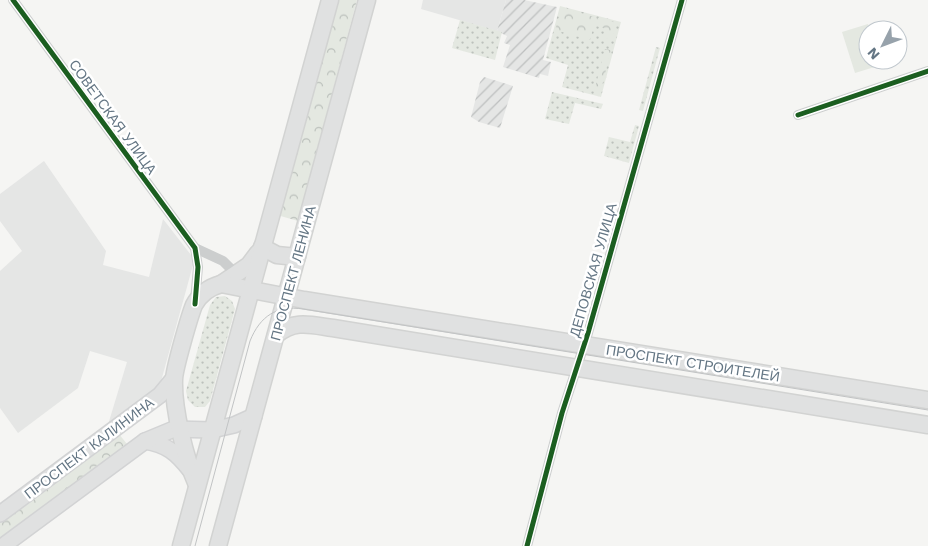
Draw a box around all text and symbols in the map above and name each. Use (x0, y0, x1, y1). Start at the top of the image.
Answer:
north arrow (858, 20, 908, 70)
text: N (864, 44, 883, 63)
street label: СОВЕТСКАЯ УЛИЦА (66, 57, 160, 178)
street label: ДЕПОВСКАЯ УЛИЦА (566, 201, 620, 339)
street label: ПРОСПЕКТ ЛЕНИНА (267, 203, 319, 342)
street label: ПРОСПЕКТ СТРОИТЕЛЕЙ (605, 340, 781, 385)
street label: ПРОСПЕКТ КАЛИНИНА (21, 394, 157, 502)

